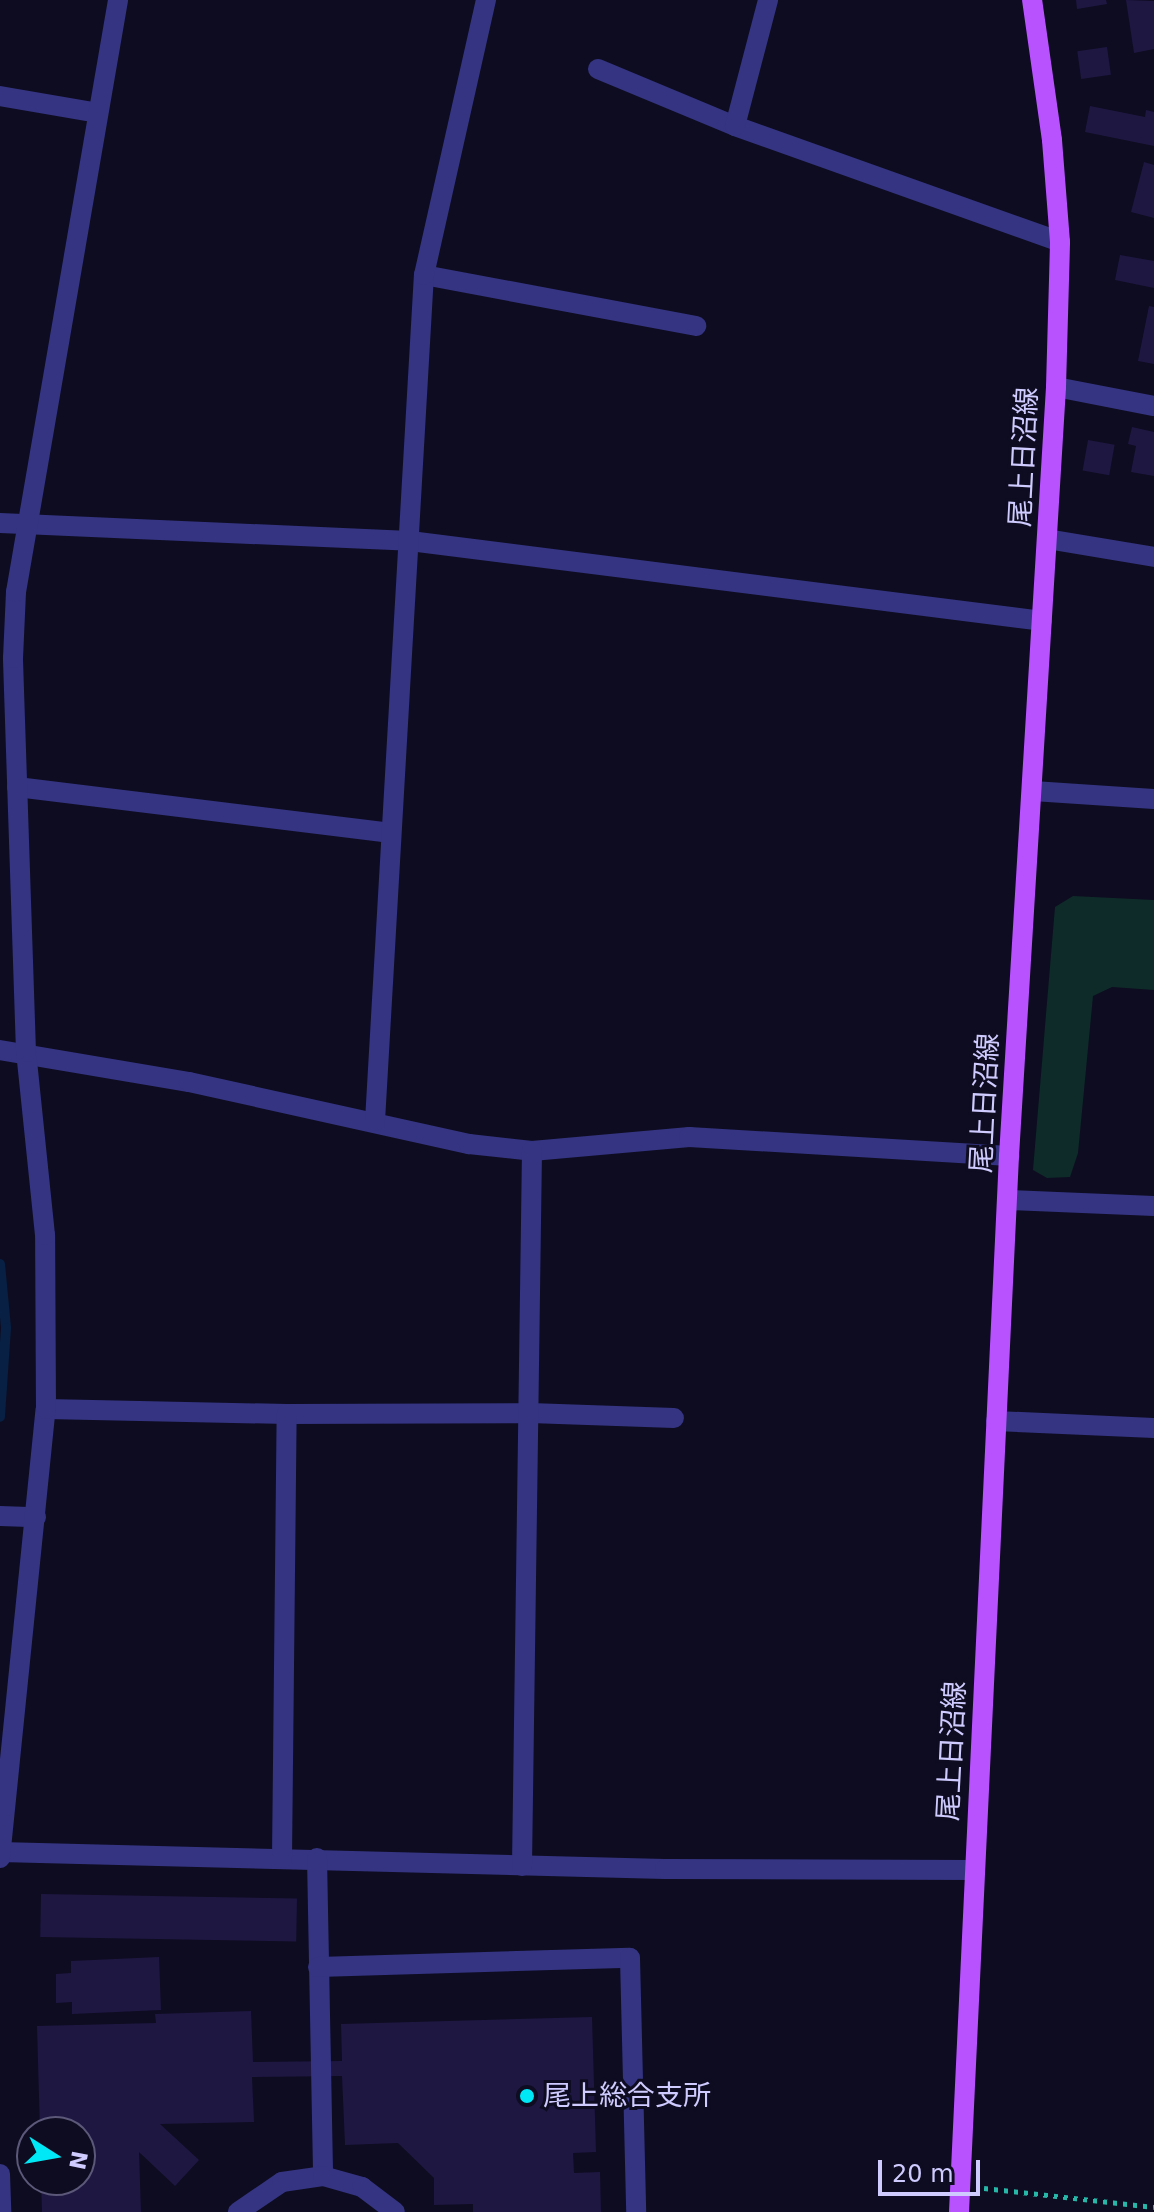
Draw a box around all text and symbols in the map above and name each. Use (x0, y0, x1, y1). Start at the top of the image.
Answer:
street label: 尾上日沼線 (1004, 386, 1044, 528)
street label: 尾上日沼線 (965, 1032, 1005, 1174)
street label: 尾上日沼線 (932, 1680, 972, 1822)
place label: 尾上総合支所 (543, 2079, 711, 2113)
marker: 尾上総合支所 (518, 2087, 536, 2105)
north arrow (16, 2116, 96, 2196)
scale bar (882, 2144, 984, 2194)
text: N (64, 2149, 92, 2172)
text: 20 m (892, 2160, 954, 2188)

